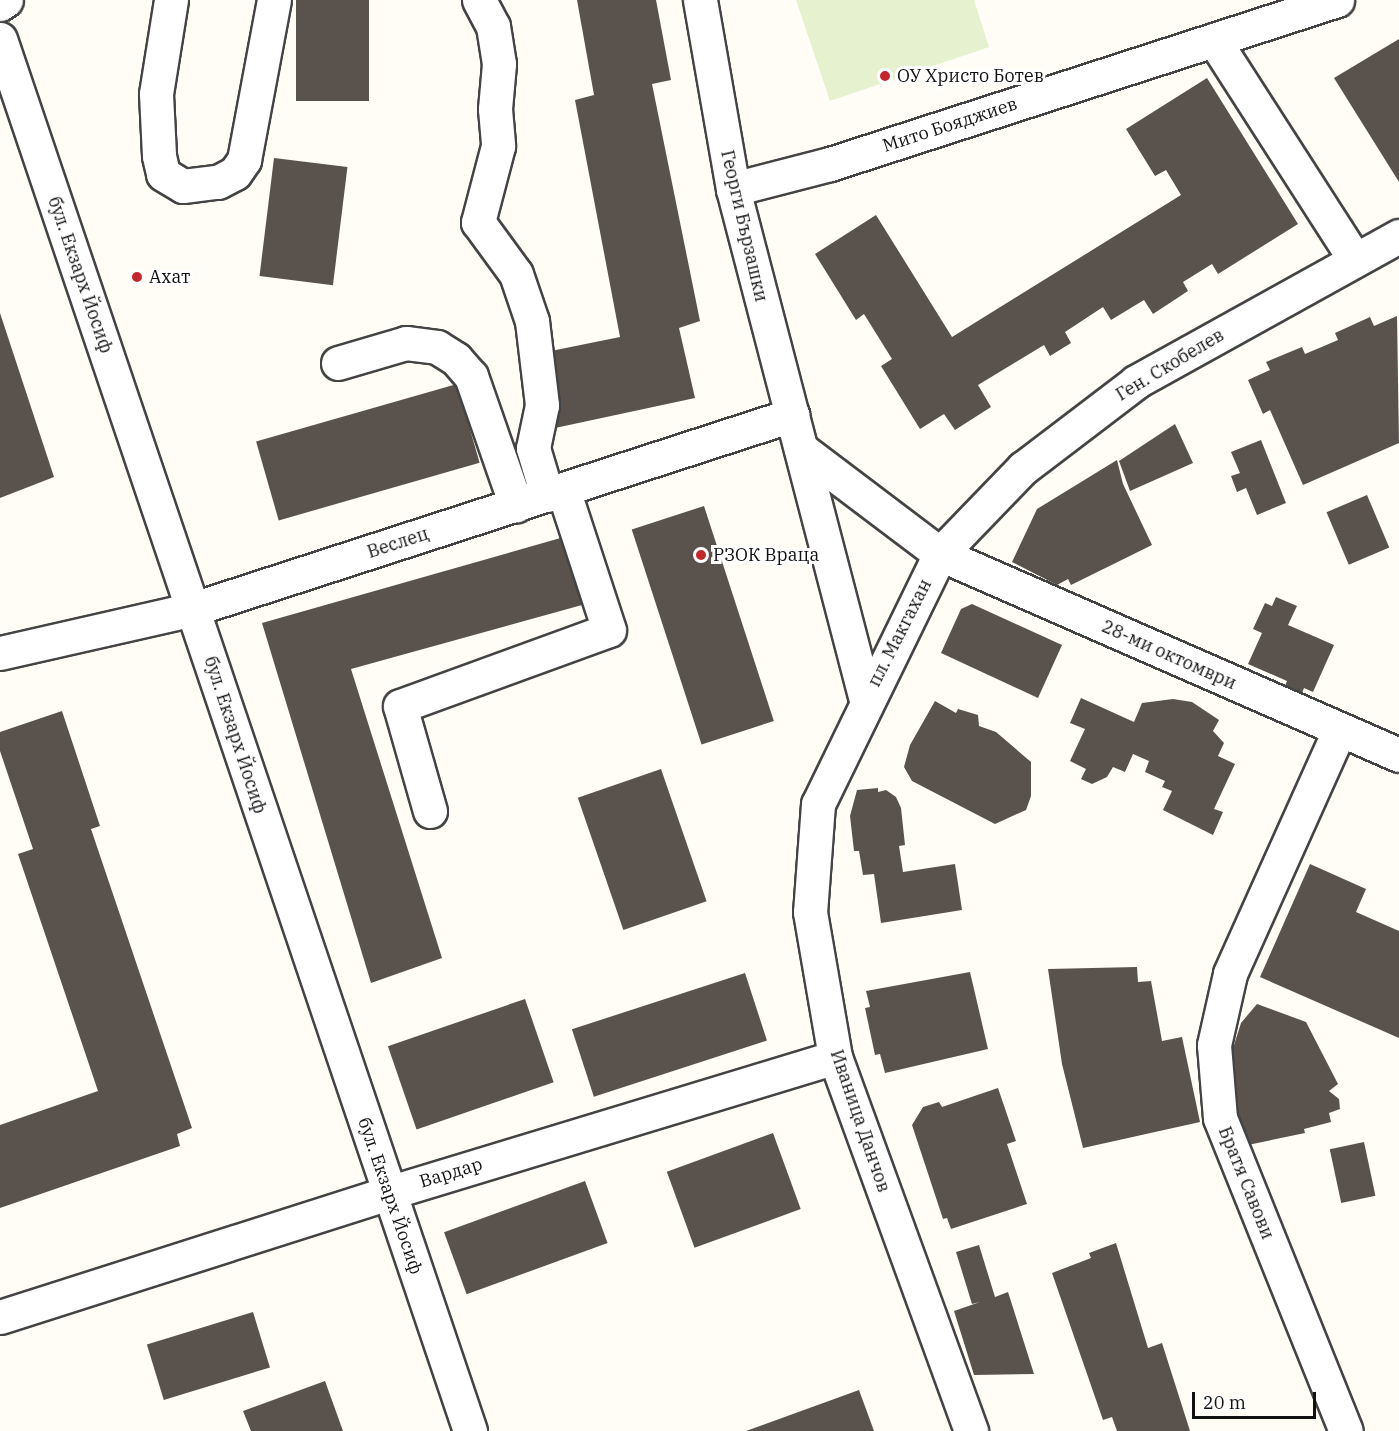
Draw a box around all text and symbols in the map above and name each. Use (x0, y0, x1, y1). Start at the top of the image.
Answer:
place label: ОУ Христо Ботев (897, 65, 1044, 87)
marker: ОУ Христо Ботев (878, 69, 892, 83)
street label: Мито Бояджиев (880, 93, 1020, 157)
street label: Георги Бързашки (716, 148, 772, 304)
street label: бул. Екзарх Йосиф (43, 194, 117, 356)
place label: Ахат (149, 266, 190, 288)
marker: Ахат (130, 270, 144, 284)
street label: Ген. Скобелев (1112, 324, 1228, 406)
street label: Веслец (364, 523, 432, 563)
place label: РЗОК Враца (713, 544, 819, 566)
marker: РЗОК Враца (694, 548, 708, 562)
street label: пл. Макгахан (864, 575, 936, 691)
street label: 28-ми октомври (1098, 616, 1240, 694)
street label: бул. Екзарх Йосиф (199, 654, 271, 816)
street label: Иваница Данчов (825, 1047, 895, 1195)
street label: бул. Екзарх Йосиф (353, 1115, 427, 1277)
street label: Братя Савови (1214, 1123, 1278, 1243)
street label: Вардар (417, 1153, 485, 1193)
scale bar (1195, 1380, 1320, 1418)
text: 20 m (1203, 1391, 1246, 1414)

